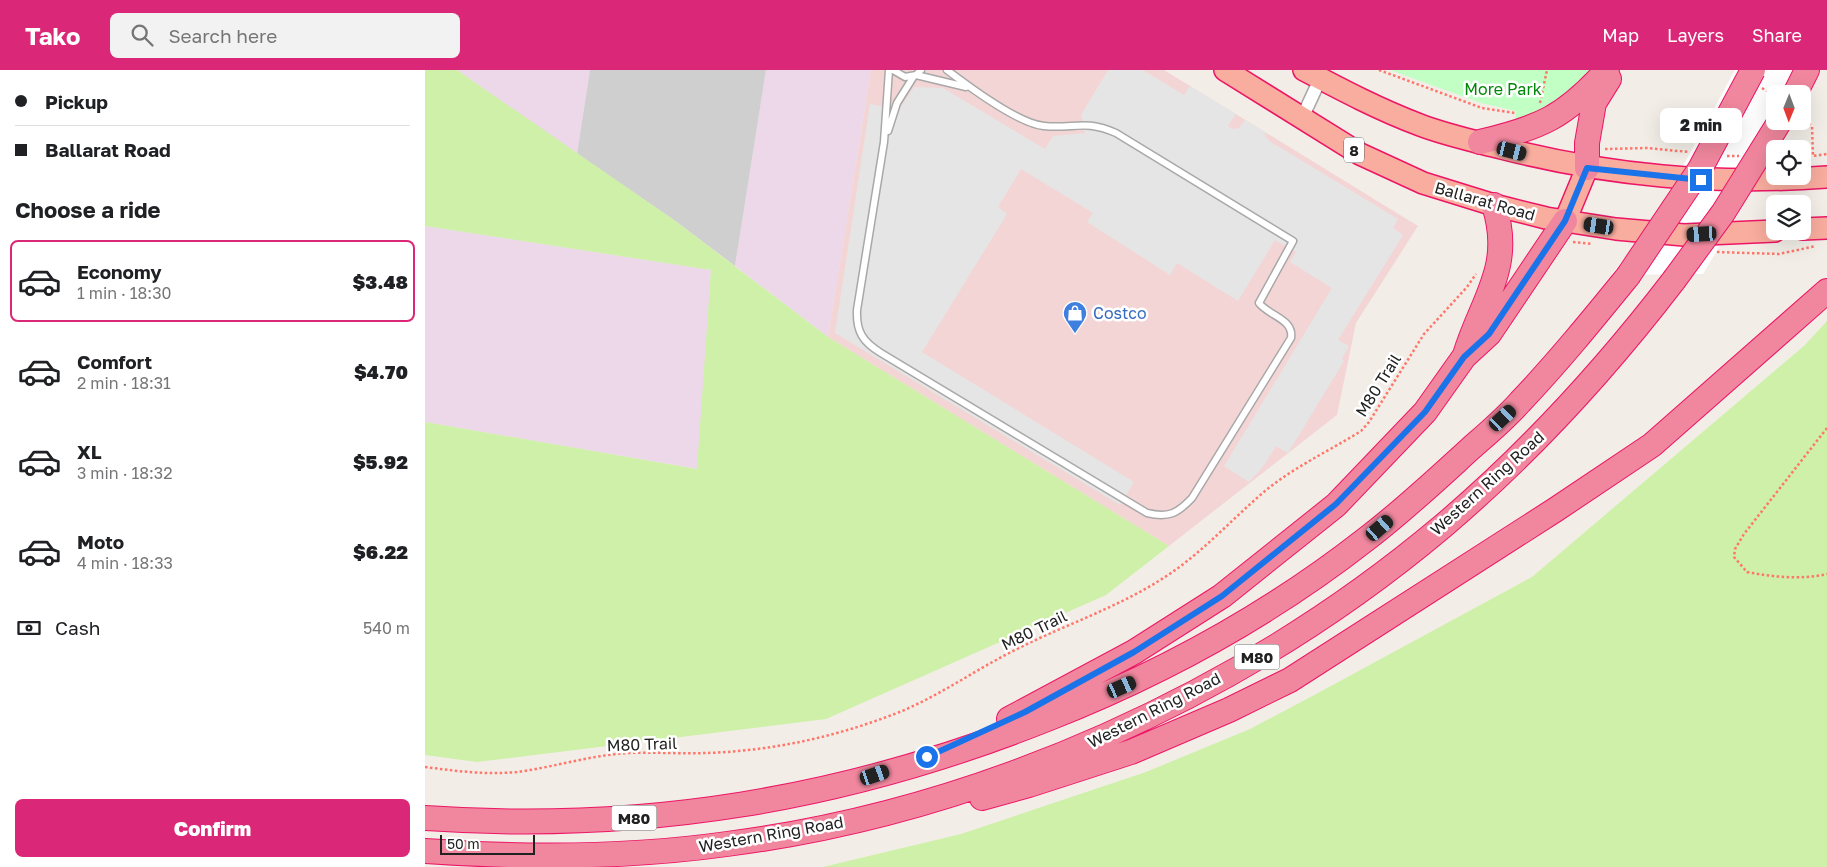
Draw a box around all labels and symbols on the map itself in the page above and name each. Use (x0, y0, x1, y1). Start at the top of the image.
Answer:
park label: More Park (1464, 79, 1542, 99)
north arrow (1766, 85, 1811, 130)
callout: 2 min (1660, 108, 1742, 142)
road number: 8 (1344, 138, 1364, 162)
car (1495, 140, 1528, 162)
route end (1690, 169, 1712, 191)
street label: Ballarat Road (1432, 177, 1538, 225)
car (1583, 216, 1614, 236)
car (1686, 226, 1717, 242)
shop icon: Costco (1062, 300, 1088, 334)
place label: Costco (1093, 303, 1147, 323)
street label: M80 Trail (1351, 350, 1405, 420)
car (1486, 402, 1519, 434)
street label: Western Ring Road (1426, 427, 1548, 539)
car (1363, 512, 1396, 544)
street label: M80 Trail (998, 606, 1070, 654)
road number: M80 (1235, 644, 1279, 670)
street label: Western Ring Road (1084, 668, 1224, 752)
car (1105, 674, 1138, 700)
street label: M80 Trail (606, 733, 678, 755)
route start (916, 746, 938, 768)
car (858, 763, 891, 787)
road number: M80 (611, 806, 657, 830)
street label: Western Ring Road (697, 811, 845, 857)
scale bar (440, 832, 535, 855)

